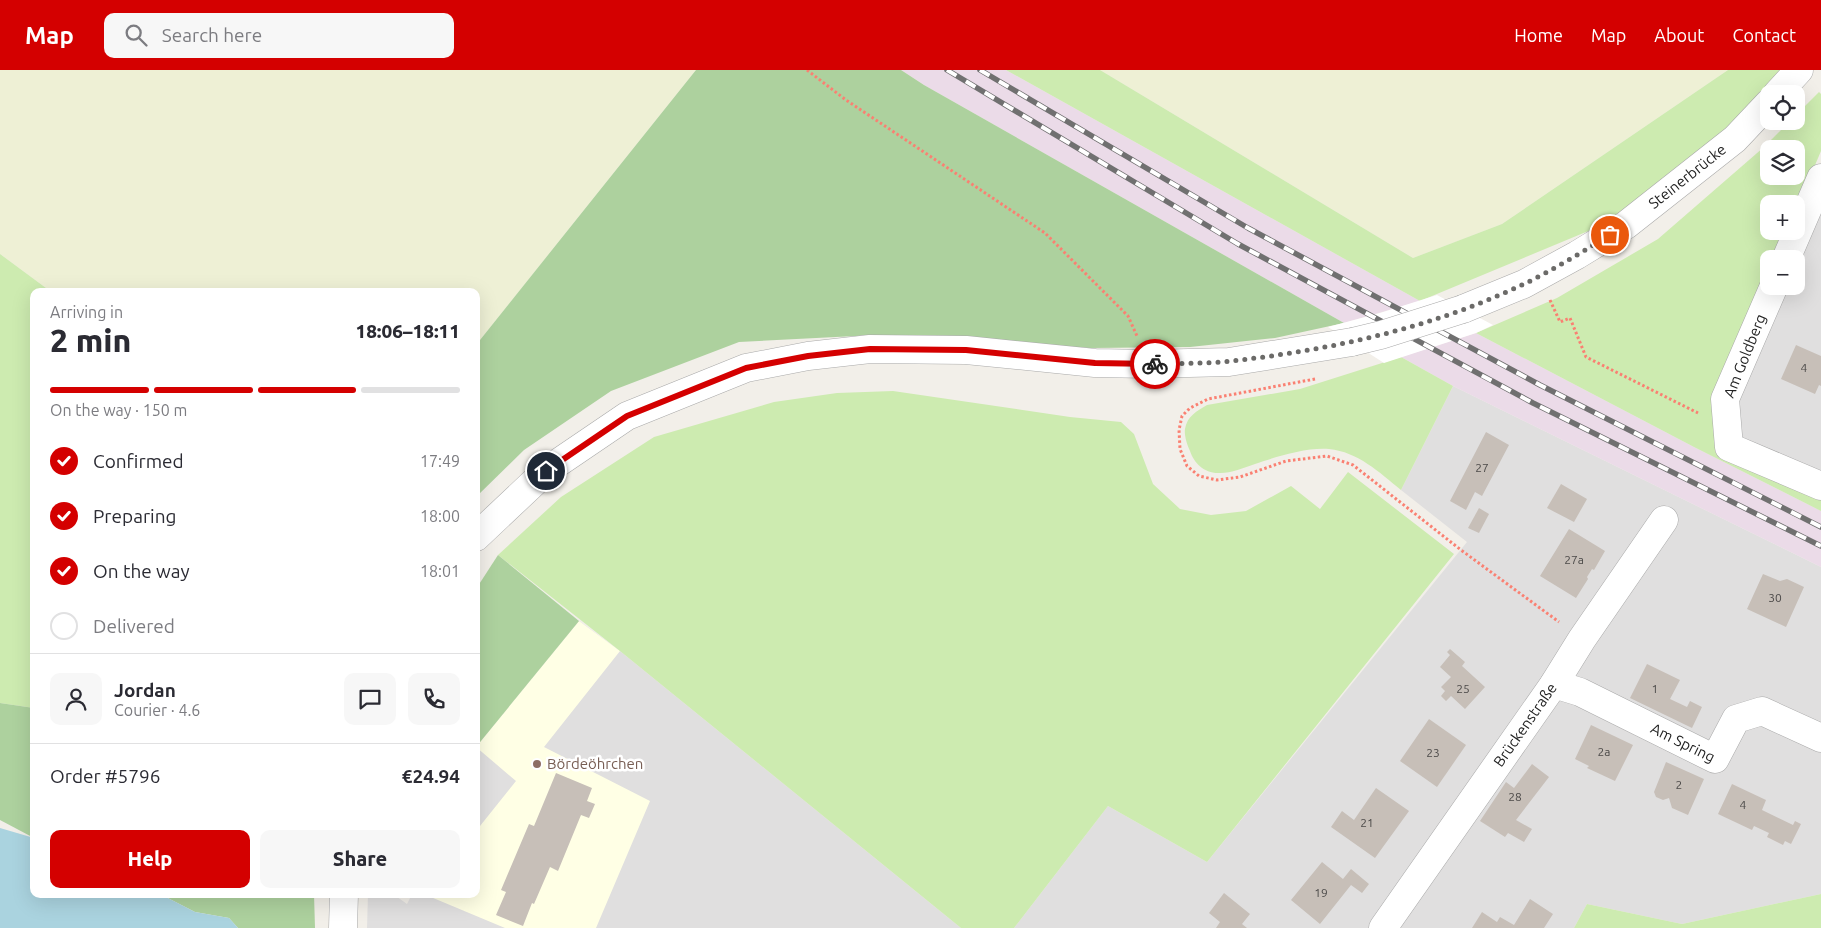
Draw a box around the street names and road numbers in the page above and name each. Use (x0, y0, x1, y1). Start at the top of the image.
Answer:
street label: Steinerbrücke (1645, 140, 1729, 212)
street label: Am Goldberg (1720, 311, 1769, 400)
street label: Brückenstraße (1490, 680, 1560, 770)
street label: Am Spring (1648, 720, 1718, 766)

